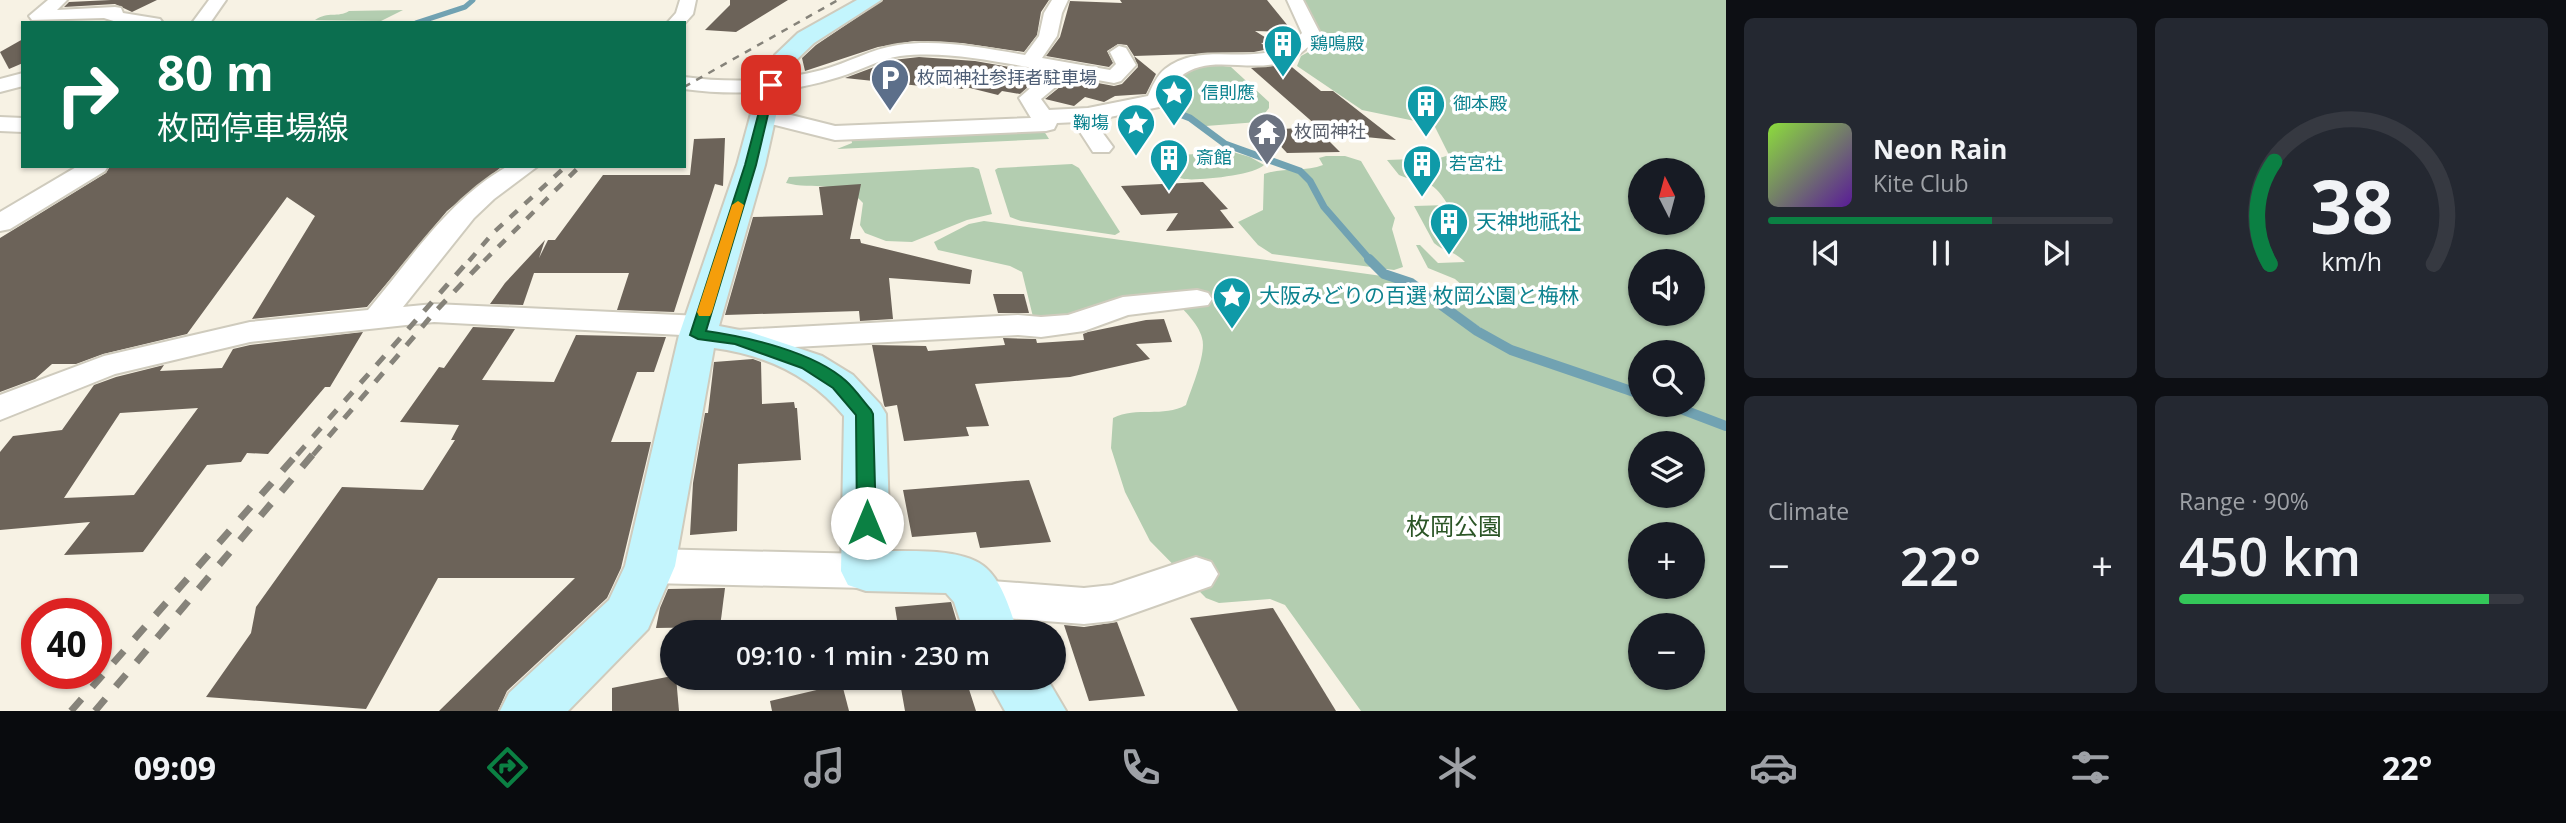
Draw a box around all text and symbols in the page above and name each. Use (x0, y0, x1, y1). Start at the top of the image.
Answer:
building icon: 鶏鳴殿 (1262, 23, 1304, 78)
place label: 鶏鳴殿 (1310, 31, 1364, 55)
text: 80 m (157, 39, 274, 105)
icon: right (42, 49, 133, 140)
pin (741, 55, 801, 115)
parking icon: 枚岡神社参拝者駐車場 (869, 57, 911, 112)
place label: 枚岡神社参拝者駐車場 (917, 65, 1097, 89)
icon: arrive (752, 66, 790, 104)
place icon: 信則應 (1153, 72, 1195, 127)
place label: 信則應 (1201, 80, 1255, 104)
building icon: 御本殿 (1405, 83, 1447, 138)
place label: 御本殿 (1453, 91, 1507, 115)
place icon: 鞠塲 (1115, 102, 1157, 157)
text: 枚岡停車場線 (157, 105, 349, 148)
place label: 鞠塲 (1073, 110, 1109, 134)
temple icon: 枚岡神社 (1246, 111, 1288, 166)
place label: 枚岡神社 (1294, 119, 1366, 143)
text: Neon Rain (1873, 131, 2007, 167)
building icon: 斎館 (1148, 137, 1190, 192)
building icon: 若宮社 (1401, 143, 1443, 198)
place label: 斎館 (1196, 145, 1232, 169)
place label: 若宮社 (1449, 151, 1503, 175)
text: 38 (2310, 156, 2393, 255)
north arrow (1628, 158, 1704, 234)
map controls (1628, 158, 1705, 690)
text: Kite Club (1873, 167, 1968, 199)
building icon: 天神地祇社 (1428, 201, 1470, 256)
place label: 天神地祇社 (1476, 207, 1581, 235)
icon: previous (1807, 234, 1845, 272)
icon: pause (1922, 234, 1960, 272)
icon: next (2037, 234, 2075, 272)
text: km/h (2321, 244, 2382, 278)
button: sound (1628, 249, 1705, 326)
place icon: 大阪みどりの百選 枚岡公園と梅林 (1211, 275, 1253, 330)
place label: 大阪みどりの百選 枚岡公園と梅林 (1259, 281, 1579, 309)
button: search (1628, 340, 1705, 417)
button: layers (1628, 431, 1705, 508)
text: Range · 90% (2179, 485, 2309, 517)
position arrow (830, 486, 904, 560)
text: Climate (1768, 495, 1849, 527)
park label: 枚岡公園 (1406, 509, 1502, 542)
text: 450 km (2179, 520, 2361, 591)
button: + (1628, 522, 1705, 599)
text: 22° (1900, 530, 1981, 601)
text: − (1768, 539, 1790, 591)
text: + (2091, 539, 2113, 591)
speed limit sign: 40 (21, 598, 112, 689)
button: − (1628, 613, 1705, 690)
text: 09:10 · 1 min · 230 m (736, 637, 990, 673)
icon: directions (483, 743, 532, 792)
icon: music (800, 743, 849, 792)
icon: phone (1116, 743, 1165, 792)
icon: climate (1433, 743, 1482, 792)
icon: car (1749, 743, 1798, 792)
icon: filters (2066, 743, 2115, 792)
text: 09:09 (134, 746, 216, 789)
text: 22° (2382, 746, 2432, 789)

